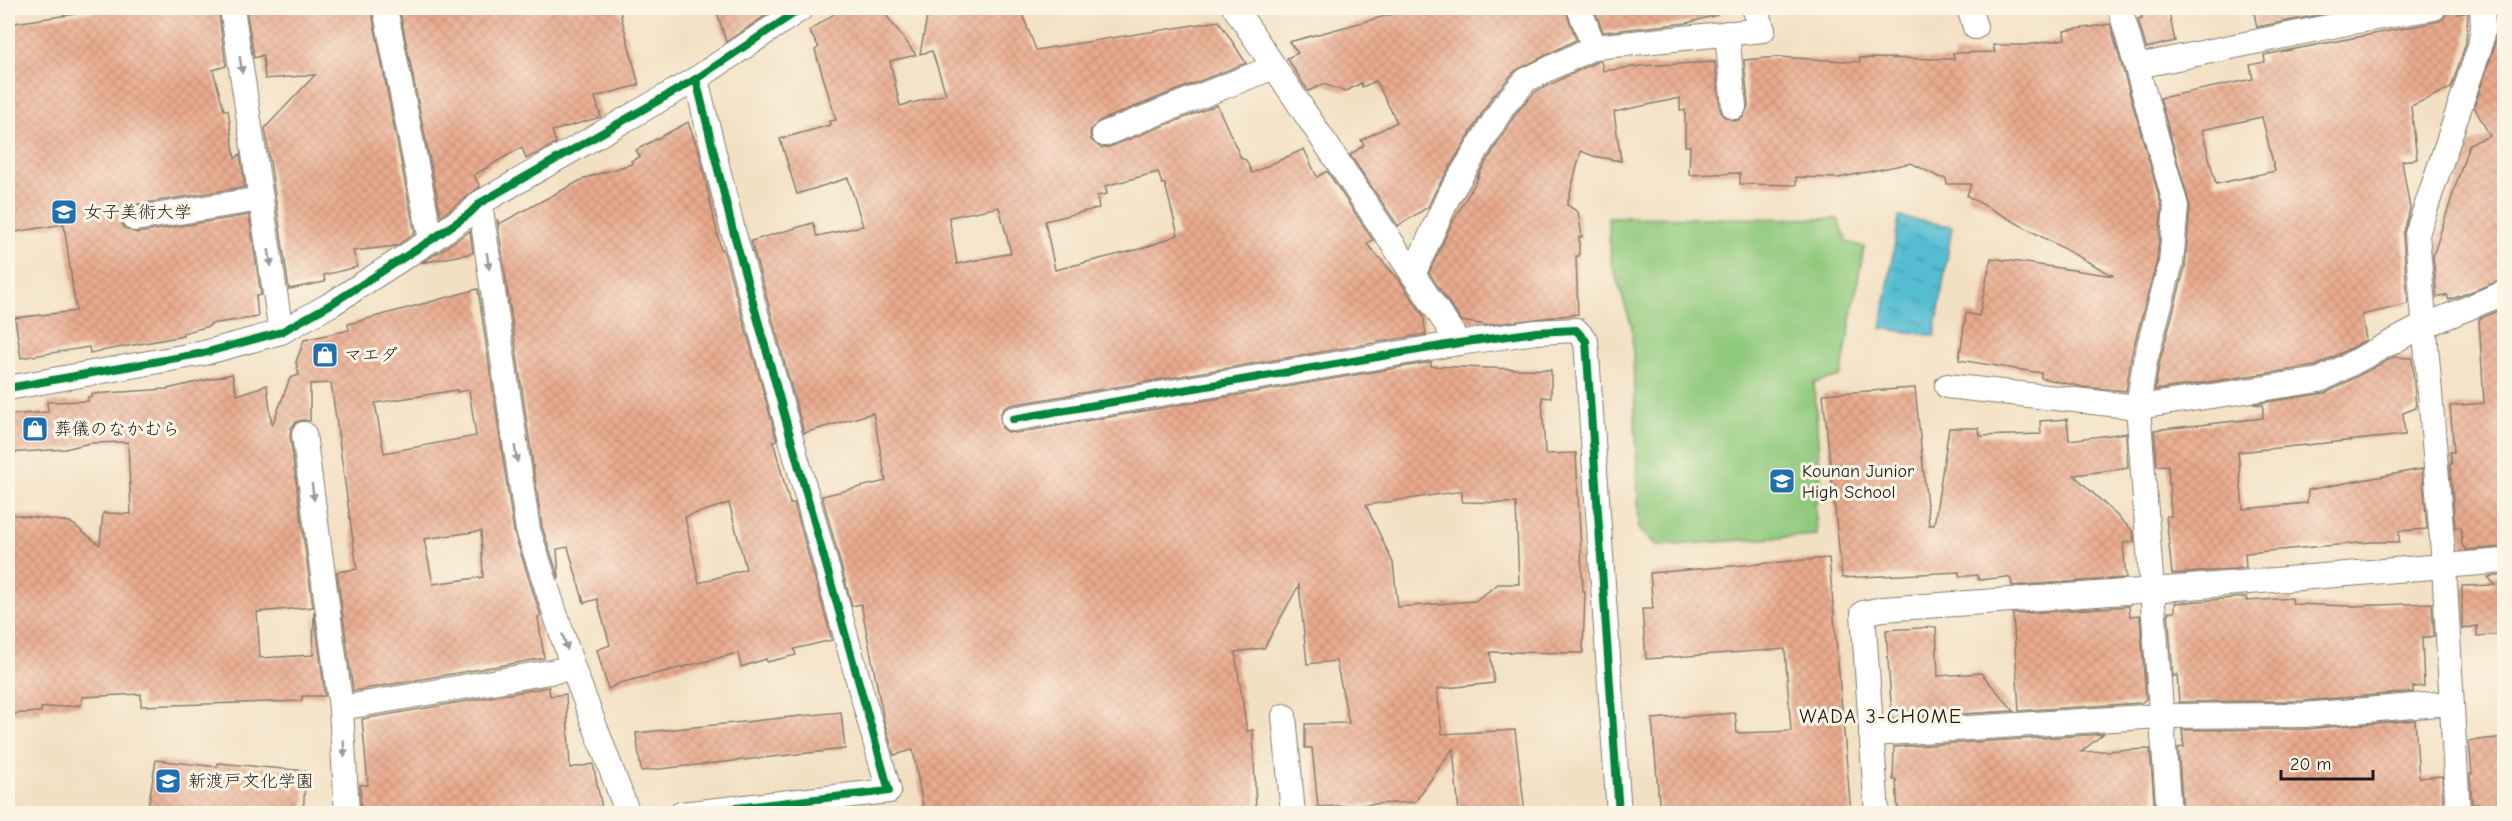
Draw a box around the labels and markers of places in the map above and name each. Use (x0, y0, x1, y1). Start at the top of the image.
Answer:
school or university icon: 女子美術大学 (49, 197, 79, 227)
place label: 女子美術大学 (84, 202, 192, 223)
shop icon: マエダ (310, 340, 340, 370)
place label: マエダ (344, 345, 398, 366)
shop icon: 葬儀のなかむら (20, 414, 50, 444)
place label: 葬儀のなかむら (54, 419, 180, 440)
place label: Kounan Junior High School (1802, 461, 1915, 503)
school or university icon: Kounan Junior High School (1767, 466, 1797, 496)
school or university icon: 新渡戸文化学園 (153, 766, 183, 796)
place label: 新渡戸文化学園 (188, 771, 314, 792)

